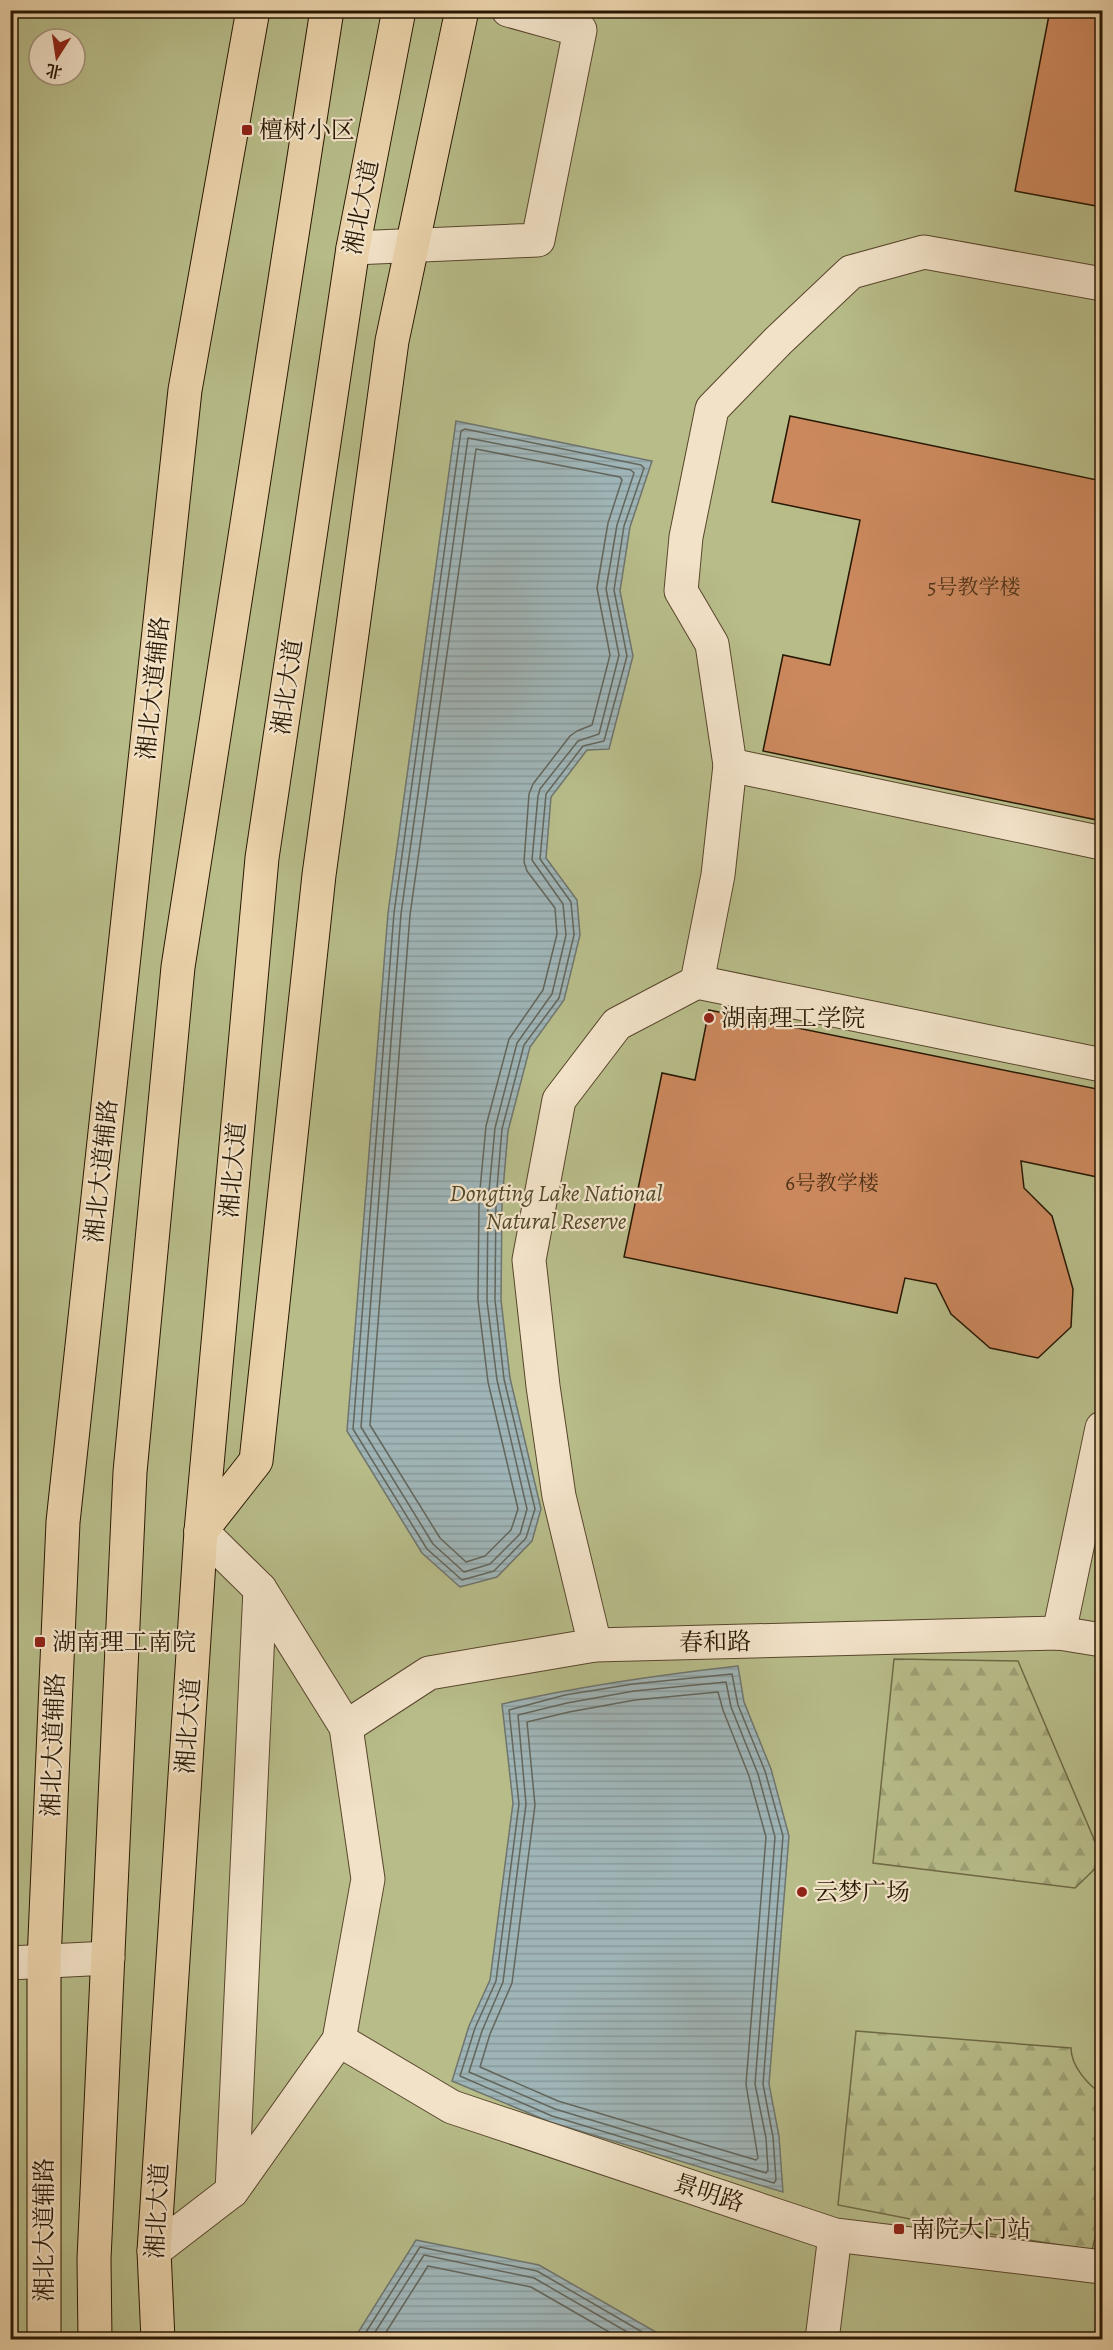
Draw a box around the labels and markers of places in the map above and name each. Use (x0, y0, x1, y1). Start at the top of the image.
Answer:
place label: 檀树小区 (259, 114, 355, 146)
marker: 檀树小区 (240, 123, 254, 137)
place label: 湖南理工学院 (721, 1002, 865, 1034)
marker: 湖南理工学院 (702, 1011, 716, 1025)
place label: 湖南理工南院 (52, 1626, 196, 1658)
marker: 湖南理工南院 (33, 1635, 47, 1649)
place label: 云梦广场 (814, 1876, 910, 1908)
marker: 云梦广场 (795, 1885, 809, 1899)
place label: 南院大门站 (911, 2213, 1031, 2245)
marker: 南院大门站 (892, 2222, 906, 2236)

